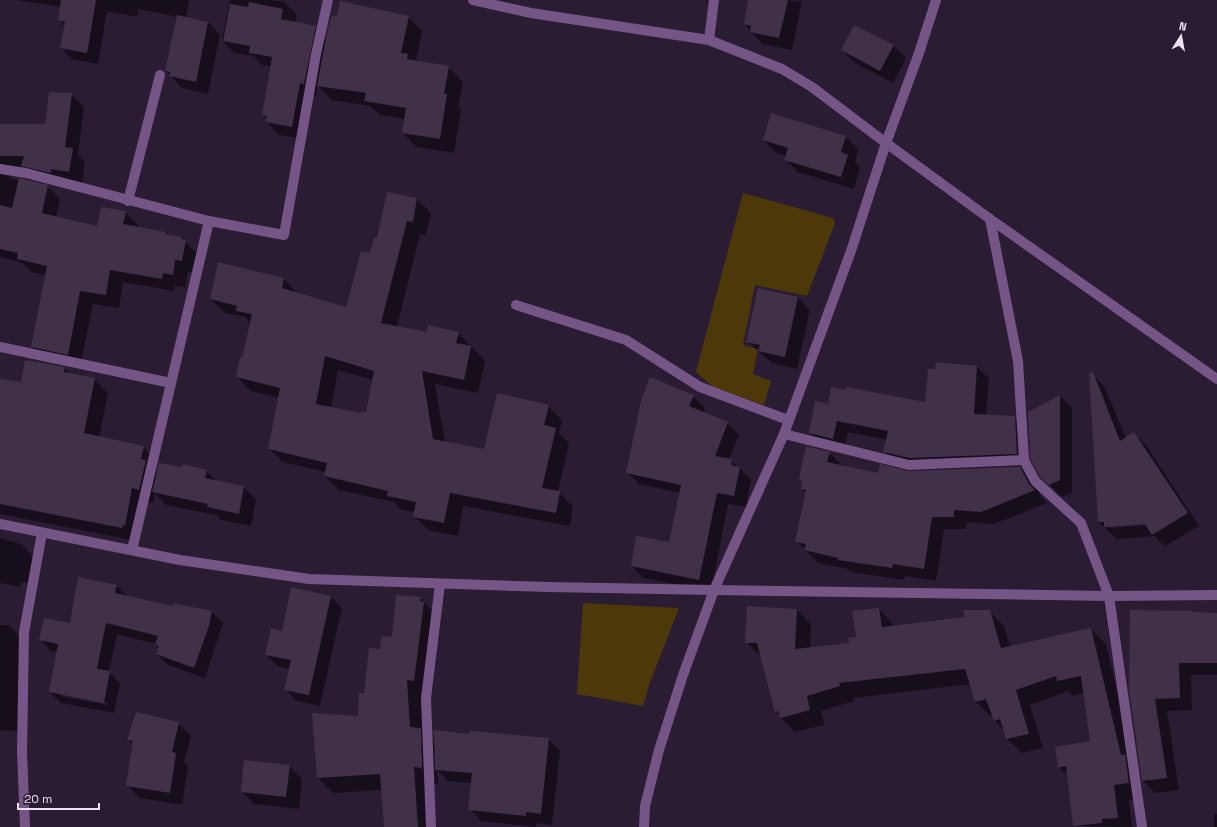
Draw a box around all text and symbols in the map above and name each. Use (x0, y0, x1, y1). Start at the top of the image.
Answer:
north arrow (1161, 16, 1201, 56)
text: N (1178, 19, 1188, 34)
scale bar (18, 785, 99, 811)
text: 20 m (24, 791, 52, 807)

